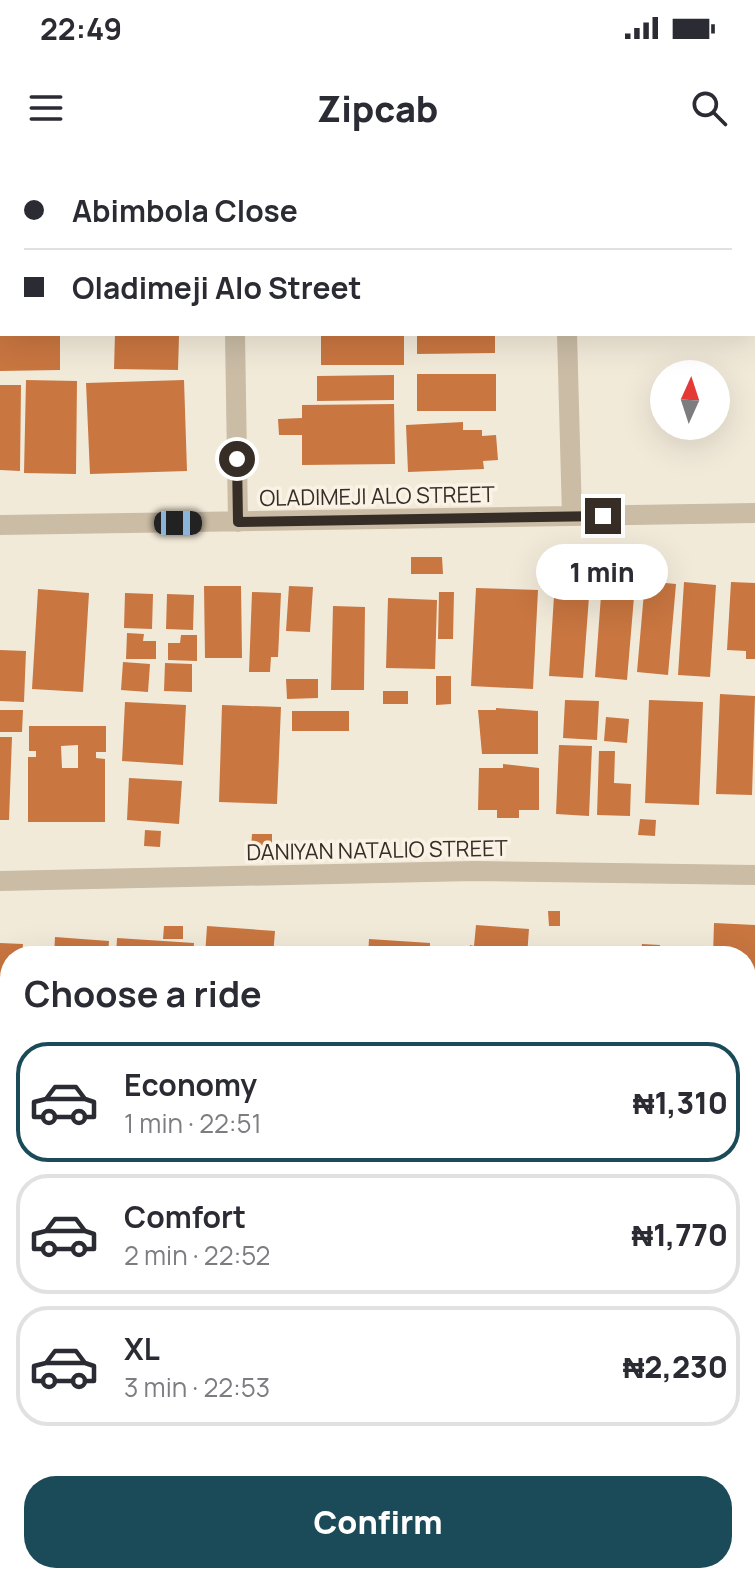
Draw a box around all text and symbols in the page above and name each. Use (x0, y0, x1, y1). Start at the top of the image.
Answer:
text: 22:49 (40, 8, 122, 49)
text: Zipcab (317, 84, 438, 133)
icon: menu (24, 86, 68, 130)
icon: search (687, 86, 731, 130)
text: Abimbola Close (72, 190, 298, 231)
text: Oladimeji Alo Street (72, 267, 362, 308)
north arrow (650, 360, 730, 440)
map controls (650, 360, 730, 440)
route start (219, 441, 255, 477)
street label: OLADIMEJI ALO STREET (259, 479, 495, 513)
route end (585, 498, 621, 534)
car (154, 511, 202, 535)
callout: 1 min (537, 544, 669, 600)
text: 1 min (569, 554, 635, 590)
street label: DANIYAN NATALIO STREET (246, 833, 508, 867)
text: Choose a ride (24, 969, 262, 1018)
text: Economy (124, 1064, 257, 1105)
icon: car (28, 1066, 100, 1138)
text: ₦1,310 (633, 1082, 728, 1123)
text: 1 min · 22:51 (124, 1105, 262, 1141)
text: Comfort (124, 1196, 246, 1237)
icon: car (28, 1198, 100, 1270)
text: ₦1,770 (632, 1214, 728, 1255)
text: 2 min · 22:52 (124, 1237, 270, 1273)
text: XL (124, 1328, 160, 1369)
icon: car (28, 1330, 100, 1402)
text: ₦2,230 (623, 1346, 728, 1387)
text: 3 min · 22:53 (124, 1369, 270, 1405)
button: Confirm (24, 1476, 732, 1568)

